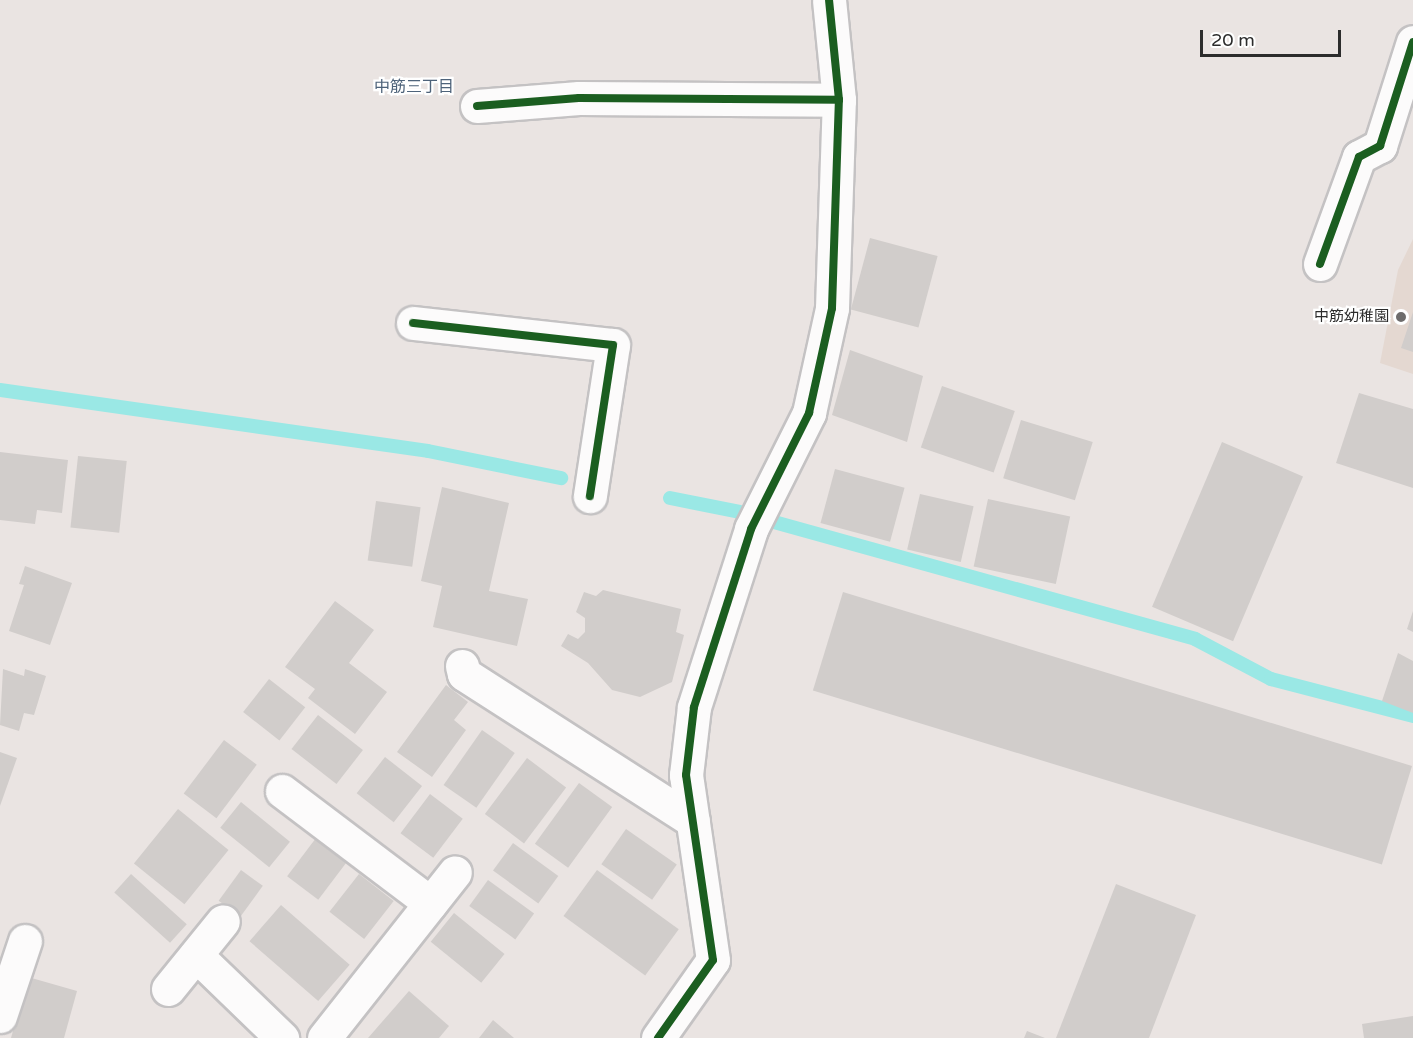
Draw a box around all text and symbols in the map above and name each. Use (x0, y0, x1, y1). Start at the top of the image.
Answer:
scale bar (1203, 18, 1344, 56)
text: 20 m (1211, 29, 1255, 51)
district label: 中筋三丁目 (374, 77, 454, 97)
place label: 中筋幼稚園 (1314, 308, 1389, 326)
marker: 中筋幼稚園 (1394, 310, 1408, 324)

